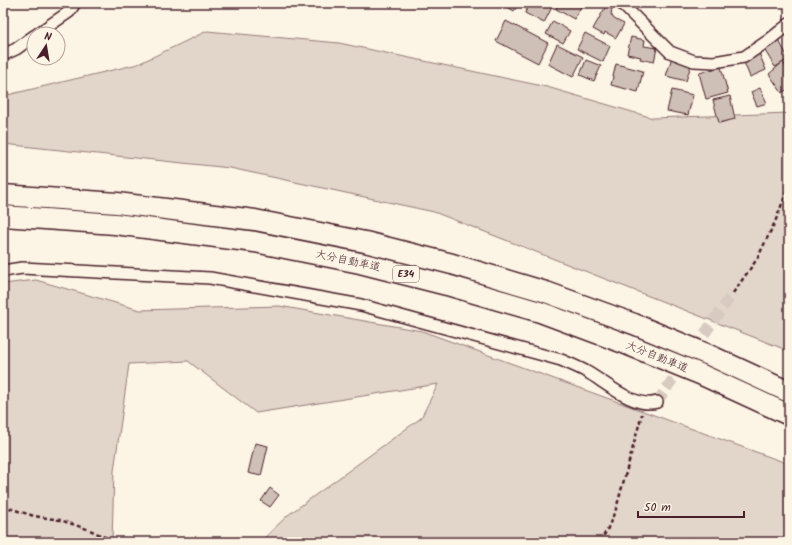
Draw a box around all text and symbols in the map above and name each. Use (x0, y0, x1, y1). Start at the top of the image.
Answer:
north arrow (26, 26, 66, 66)
text: N (43, 28, 53, 47)
street label: 大分自動車道 (314, 245, 382, 277)
road number: E34 (393, 266, 419, 282)
street label: 大分自動車道 (623, 336, 691, 378)
scale bar (638, 493, 744, 519)
text: 50 m (644, 498, 671, 517)

